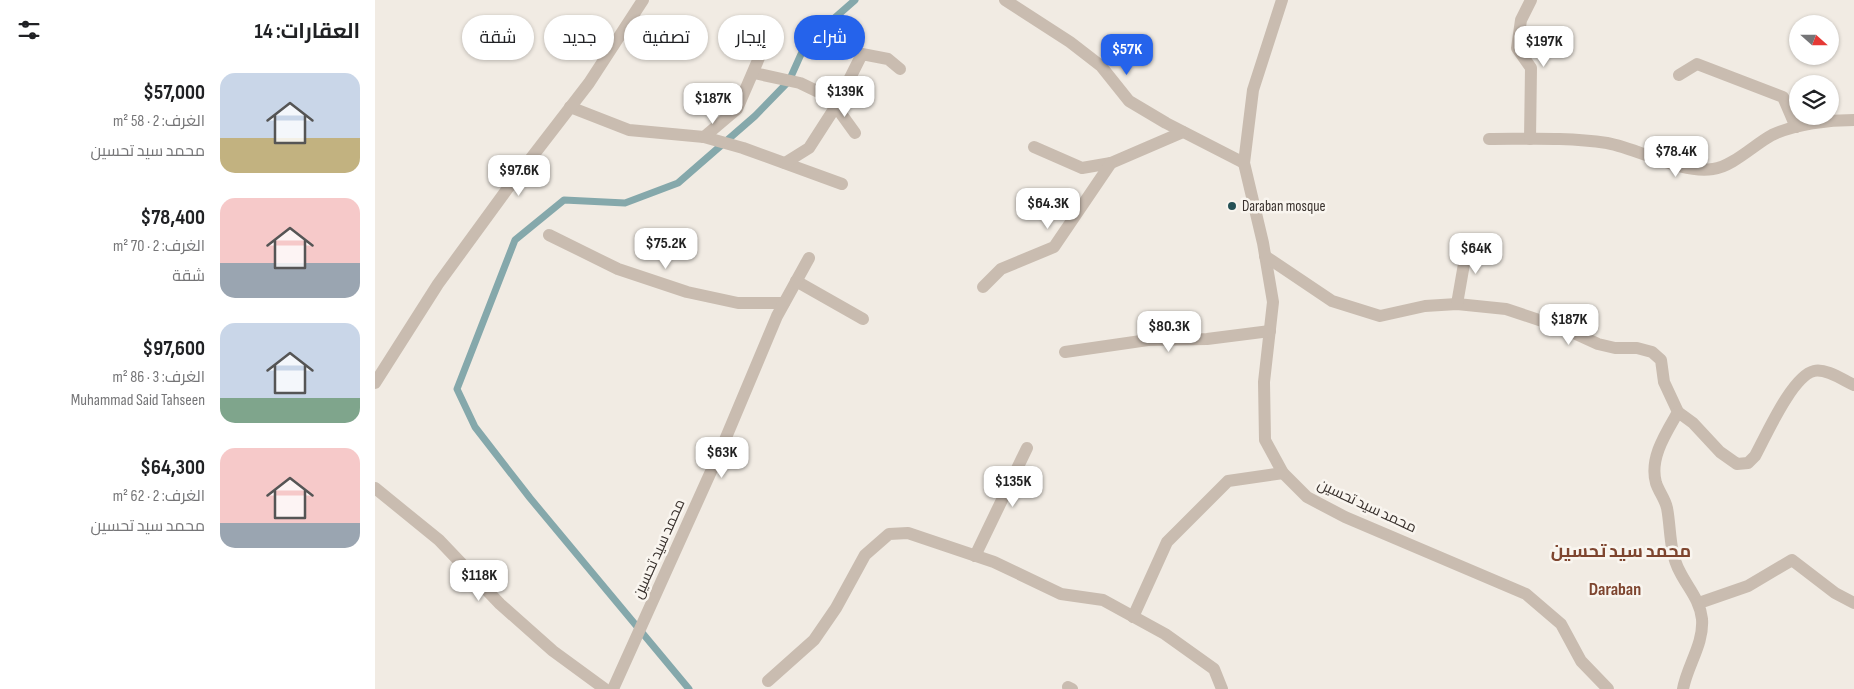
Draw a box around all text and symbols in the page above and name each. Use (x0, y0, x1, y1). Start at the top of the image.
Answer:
chip: شقة (462, 15, 534, 60)
chip: جديد (544, 15, 614, 60)
chip: تصفية (624, 15, 708, 60)
chip: إيجار (718, 15, 784, 60)
chip: شراء (794, 15, 865, 60)
north arrow (1789, 15, 1839, 65)
map controls (1789, 15, 1839, 125)
icon: filters (15, 16, 43, 44)
text: العقارات: 14 (255, 19, 360, 44)
pin: $197K (1509, 26, 1579, 68)
text: $197K (1525, 32, 1563, 51)
pin: $57K (1097, 34, 1157, 76)
text: $57K (1112, 40, 1142, 59)
button: layers (1789, 75, 1839, 125)
pin: $139K (810, 76, 880, 118)
text: $57,000 (143, 80, 205, 105)
pin: $187K (678, 82, 748, 125)
text: $139K (826, 82, 864, 101)
text: $187K (695, 89, 731, 108)
icon: home (260, 93, 320, 153)
text: الغرف: 2 · 58 m² (113, 112, 205, 131)
pin: $78.4K (1635, 136, 1717, 178)
text: محمد سید تحسین (91, 142, 205, 161)
text: $78.4K (1655, 142, 1697, 161)
pin: $97.6K (478, 154, 560, 197)
text: $97.6K (499, 161, 539, 180)
pin: $64.3K (1007, 188, 1089, 230)
text: $64.3K (1027, 194, 1069, 213)
place label: Daraban mosque (1242, 197, 1325, 216)
marker: Daraban mosque (1226, 200, 1238, 212)
text: $78,400 (141, 205, 205, 230)
icon: home (260, 218, 320, 278)
pin: $75.2K (625, 228, 707, 270)
pin: $64K (1446, 232, 1506, 275)
text: $75.2K (645, 234, 687, 253)
text: الغرف: 2 · 70 m² (113, 237, 205, 256)
text: $64K (1460, 239, 1492, 258)
text: شقة (172, 267, 205, 286)
pin: $187K (1534, 304, 1604, 346)
pin: $80.3K (1128, 310, 1210, 353)
text: $187K (1551, 310, 1587, 329)
text: $80.3K (1148, 317, 1190, 336)
text: $97,600 (142, 336, 205, 361)
icon: home (260, 343, 320, 403)
text: الغرف: 3 · 86 m² (112, 368, 205, 387)
text: Muhammad Said Tahseen (71, 391, 205, 410)
pin: $63K (692, 436, 752, 479)
text: $63K (707, 443, 737, 462)
text: $64,300 (140, 455, 205, 480)
pin: $135K (978, 466, 1048, 508)
icon: home (260, 468, 320, 528)
text: $135K (995, 472, 1031, 491)
street label: محمد سید تحسین (1314, 475, 1420, 537)
text: الغرف: 2 · 62 m² (113, 487, 205, 506)
street label: محمد سید تحسین (629, 496, 689, 602)
text: محمد سید تحسین (91, 517, 205, 536)
district label: محمد سید تحسین (1551, 541, 1691, 562)
pin: $118K (444, 560, 514, 602)
text: $118K (461, 566, 497, 585)
district label: Daraban (1589, 579, 1641, 600)

